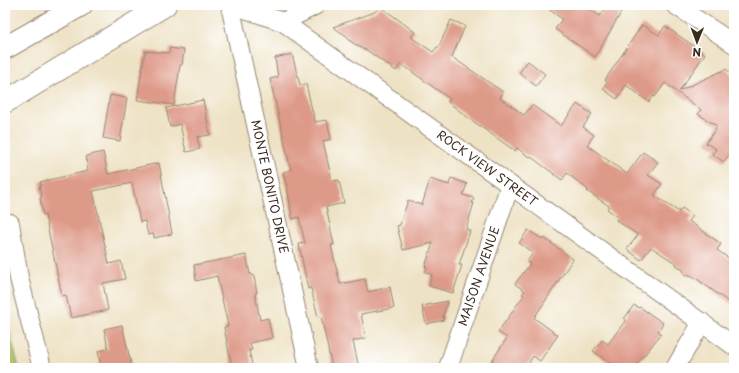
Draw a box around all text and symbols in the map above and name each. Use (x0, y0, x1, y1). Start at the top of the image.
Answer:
north arrow (677, 22, 717, 62)
text: N (692, 44, 701, 61)
street label: MONTE BONITO DRIVE (247, 118, 294, 255)
street label: ROCK VIEW STREET (433, 125, 542, 211)
street label: MAISON AVENUE (453, 224, 503, 328)

